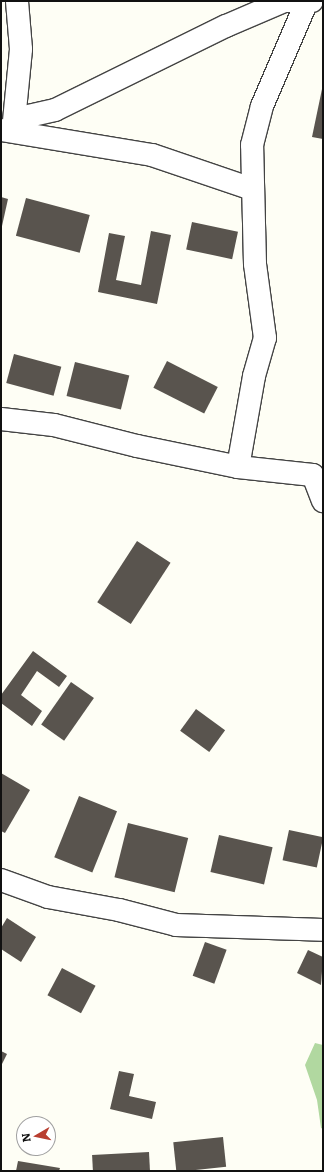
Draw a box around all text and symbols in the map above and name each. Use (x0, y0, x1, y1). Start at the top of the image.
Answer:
north arrow (16, 1116, 56, 1156)
text: N (17, 1132, 34, 1144)

